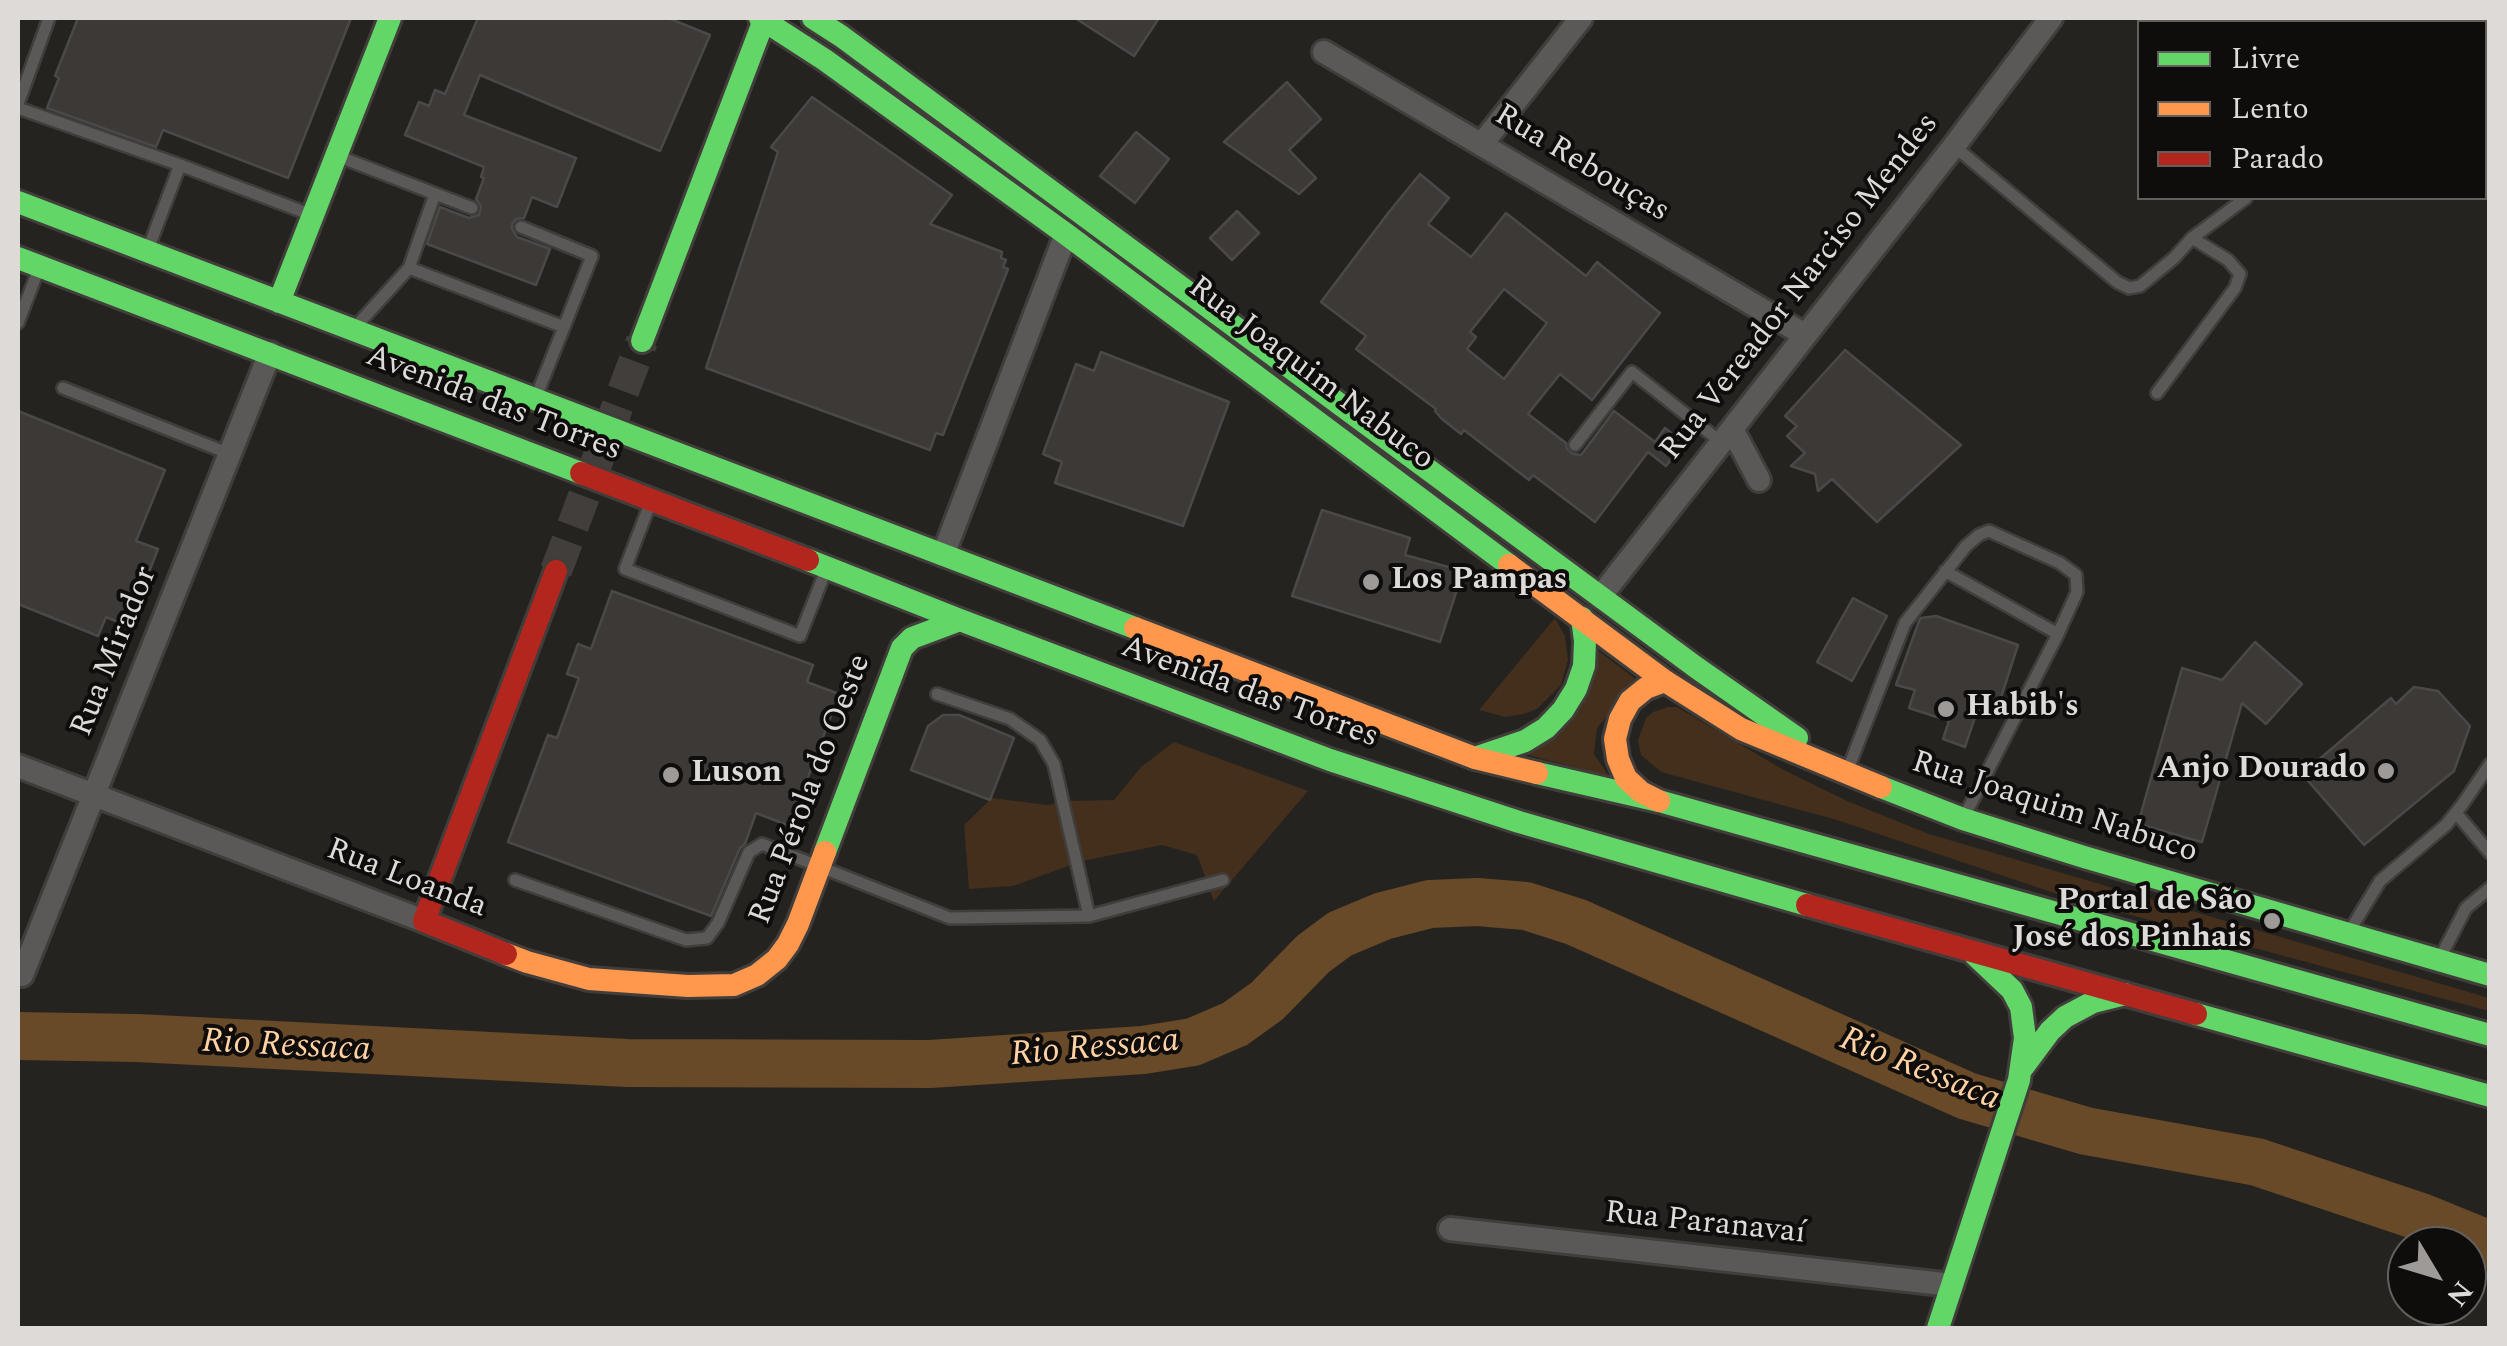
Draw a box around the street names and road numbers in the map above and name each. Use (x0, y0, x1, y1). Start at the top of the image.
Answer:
street label: Rua Rebouças (1486, 98, 1676, 232)
street label: Rua Vereador Narciso Mendes (1653, 107, 1949, 469)
street label: Rua Joaquim Nabuco (1179, 270, 1441, 480)
street label: Avenida das Torres (360, 339, 626, 471)
street label: Rua Mirador (64, 561, 168, 743)
street label: Avenida das Torres (1115, 630, 1383, 758)
street label: Rua Pérola do Oeste (743, 650, 881, 930)
street label: Rua Joaquim Nabuco (1906, 745, 2202, 873)
street label: Rua Loanda (321, 832, 491, 928)
street label: Rua Paranavaí (1603, 1195, 1807, 1255)

